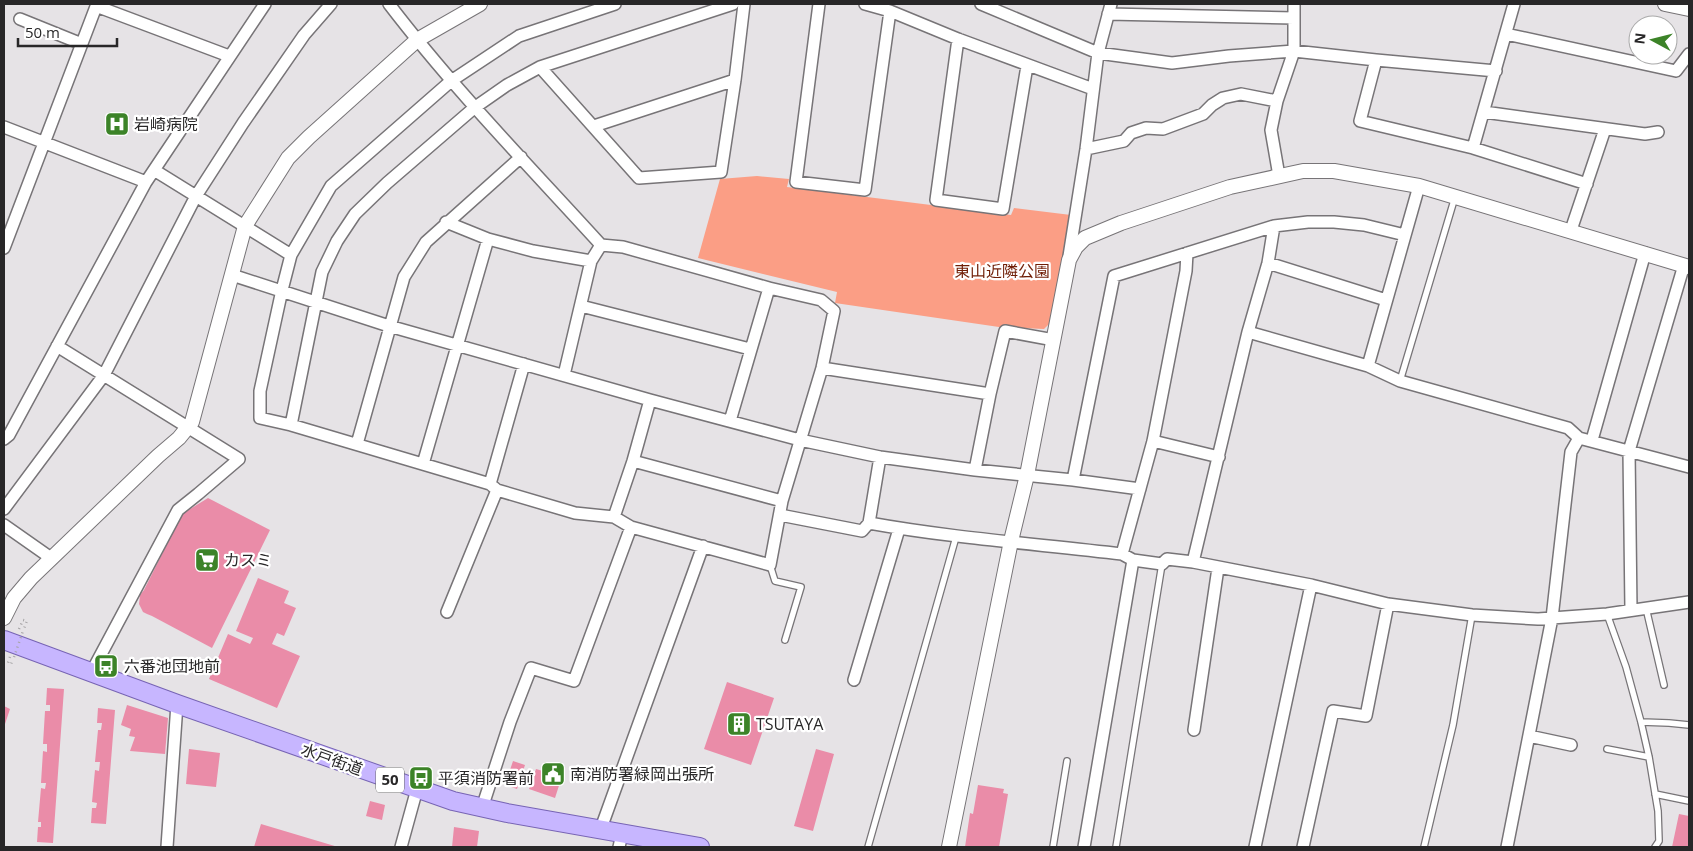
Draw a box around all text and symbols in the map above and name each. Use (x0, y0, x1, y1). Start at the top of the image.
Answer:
scale bar (18, 15, 116, 47)
north arrow (1628, 15, 1678, 65)
text: 50 m (25, 22, 60, 42)
text: N (1629, 32, 1650, 45)
hospital icon: 岩崎病院 (104, 111, 130, 137)
place label: 岩崎病院 (134, 113, 198, 135)
park label: 東山近隣公園 (954, 260, 1050, 282)
supermarket icon: カスミ (194, 547, 220, 573)
place label: カスミ (224, 549, 272, 571)
bus stop icon: 六番池団地前 (93, 653, 119, 679)
place label: 六番池団地前 (124, 655, 220, 677)
building icon: TSUTAYA (726, 711, 752, 737)
place label: TSUTAYA (756, 713, 824, 735)
street label: 水戸街道 (298, 738, 366, 780)
public building icon: 南消防署緑岡出張所 (540, 761, 566, 787)
place label: 南消防署緑岡出張所 (570, 763, 714, 785)
bus stop icon: 平須消防署前 (408, 765, 434, 791)
place label: 平須消防署前 (438, 767, 534, 789)
road number: 50 (376, 768, 404, 792)

